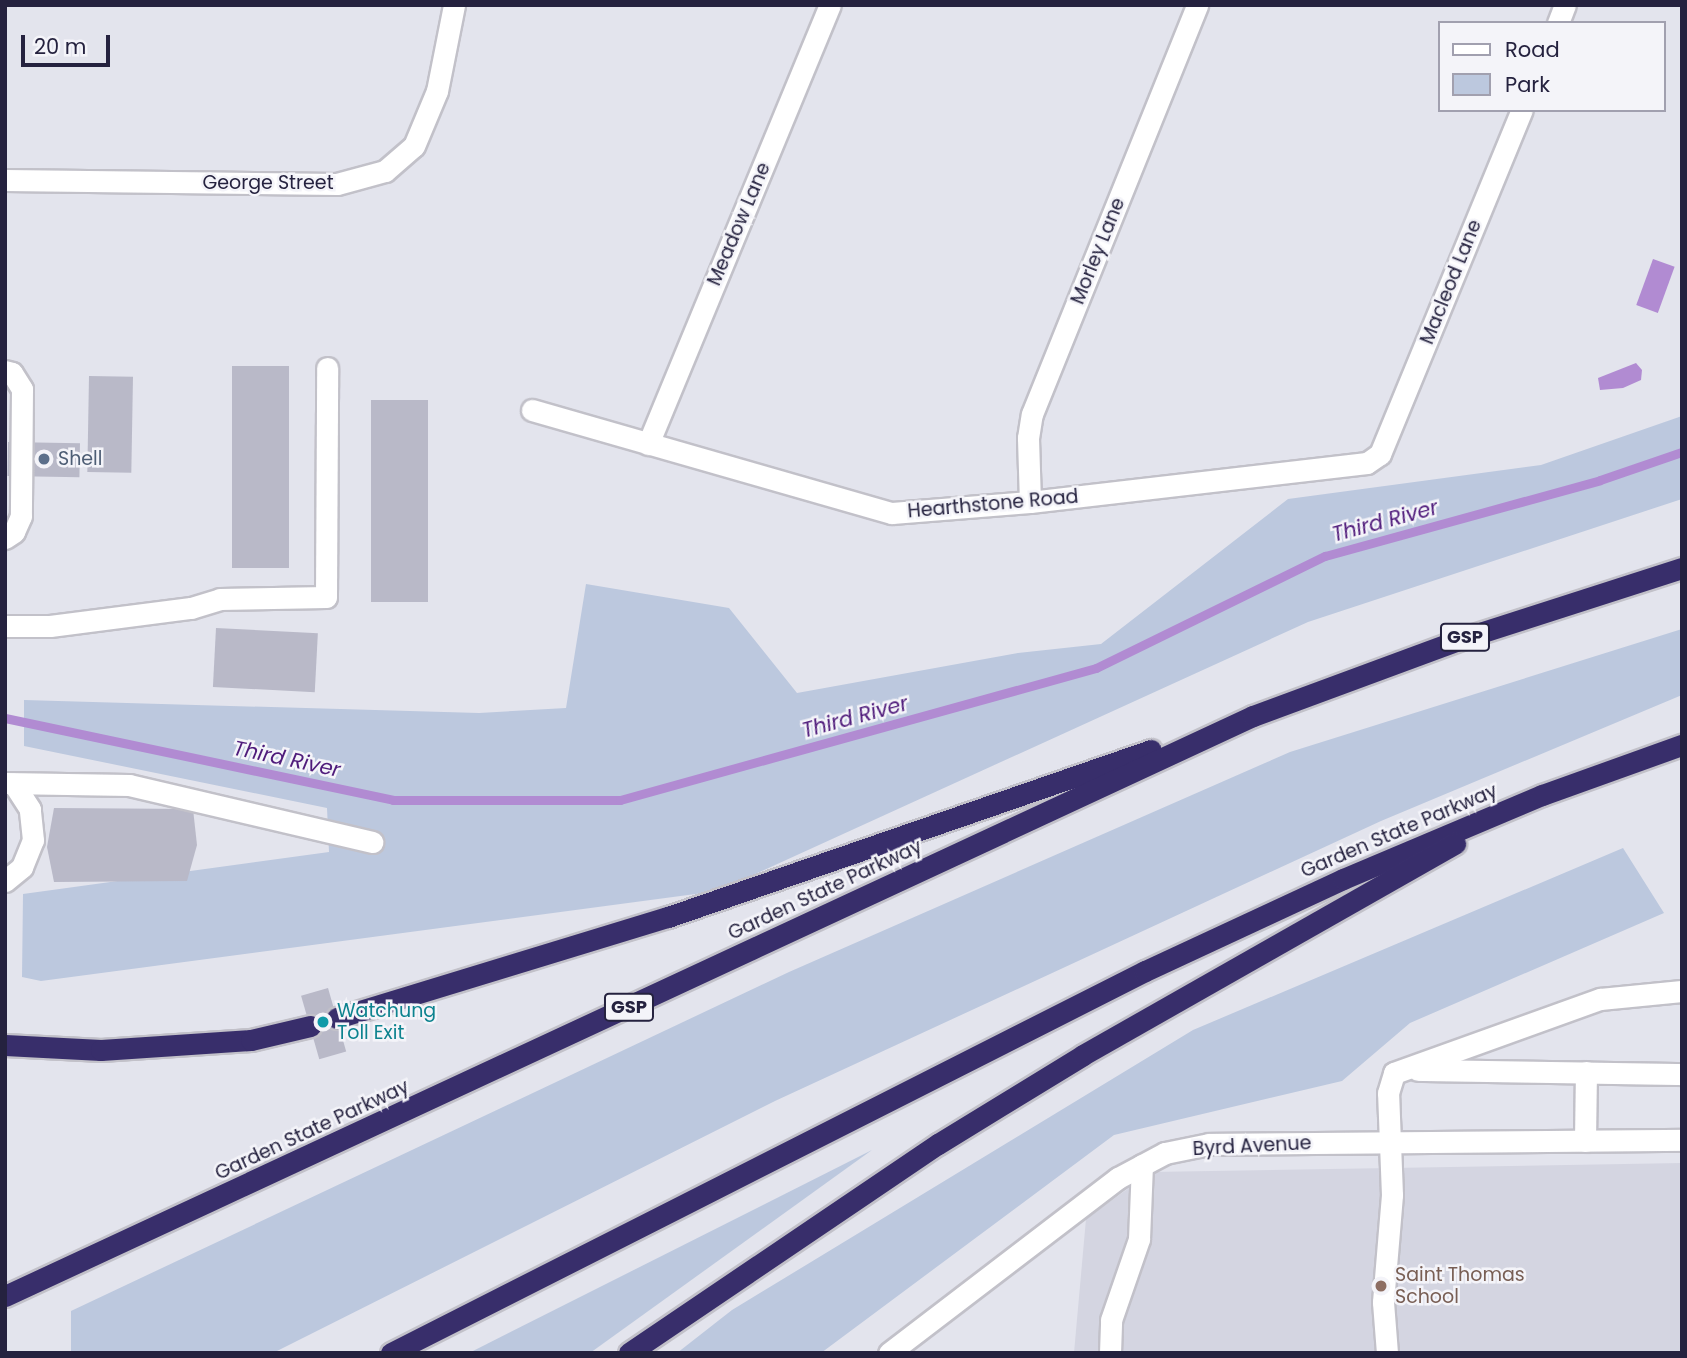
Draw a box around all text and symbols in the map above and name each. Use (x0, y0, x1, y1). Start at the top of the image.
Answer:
scale bar (24, 21, 114, 65)
legend (1438, 21, 1666, 112)
text: 20 m (34, 32, 87, 61)
text: Road (1505, 35, 1560, 64)
text: Park (1505, 70, 1550, 99)
street label: Meadow Lane (703, 159, 775, 289)
street label: George Street (202, 172, 334, 194)
street label: Morley Lane (1066, 194, 1130, 308)
street label: Macleod Lane (1416, 216, 1486, 348)
place label: Shell (58, 448, 102, 470)
marker: Shell (36, 451, 52, 467)
street label: Hearthstone Road (907, 485, 1079, 523)
water label: Third River (1329, 495, 1441, 547)
road number: GSP (1439, 622, 1491, 652)
water label: Third River (799, 691, 911, 743)
water label: Third River (231, 735, 343, 783)
street label: Garden State Parkway (1297, 779, 1501, 883)
street label: Garden State Parkway (725, 835, 925, 945)
road number: GSP (603, 992, 655, 1022)
place label: Watchung Toll Exit (337, 1000, 436, 1044)
marker: Watchung Toll Exit (315, 1014, 331, 1030)
street label: Garden State Parkway (212, 1075, 412, 1185)
street label: Byrd Avenue (1192, 1132, 1312, 1160)
place label: Saint Thomas School (1395, 1264, 1525, 1308)
marker: Saint Thomas School (1373, 1278, 1389, 1294)

